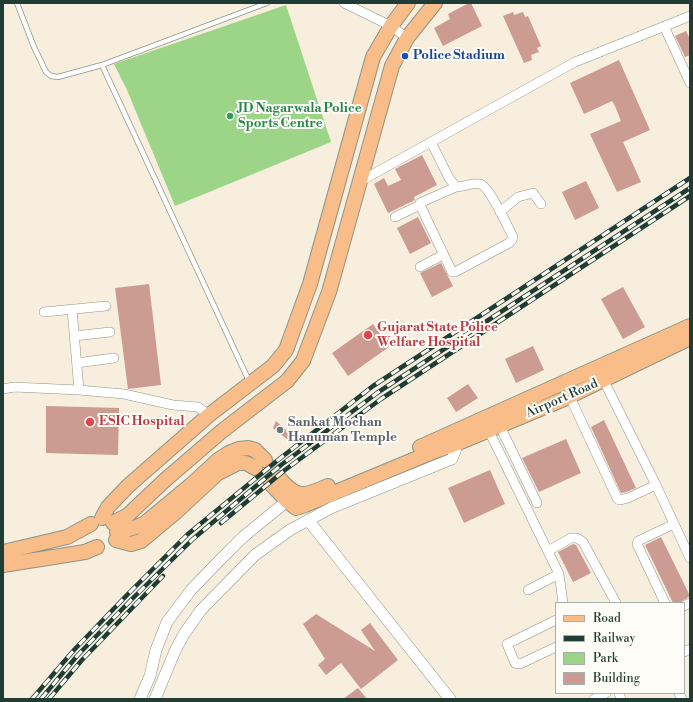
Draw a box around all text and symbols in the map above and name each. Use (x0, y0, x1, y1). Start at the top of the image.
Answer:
place label: Police Stadium (413, 48, 505, 64)
marker: Police Stadium (400, 51, 410, 61)
place label: JD Nagarwala Police Sports Centre (238, 101, 362, 132)
marker: JD Nagarwala Police Sports Centre (225, 111, 235, 121)
place label: Gujarat State Police Welfare Hospital (377, 320, 498, 351)
marker: Gujarat State Police Welfare Hospital (362, 329, 374, 341)
street label: Airport Road (523, 376, 601, 422)
place label: ESIC Hospital (99, 414, 184, 430)
place label: Sankat Mochan Hanuman Temple (288, 415, 397, 446)
marker: ESIC Hospital (84, 416, 96, 428)
marker: Sankat Mochan Hanuman Temple (275, 425, 285, 435)
legend (555, 602, 685, 694)
text: Road (593, 611, 621, 626)
text: Railway (593, 631, 635, 646)
text: Park (593, 651, 618, 666)
text: Building (593, 671, 640, 686)

